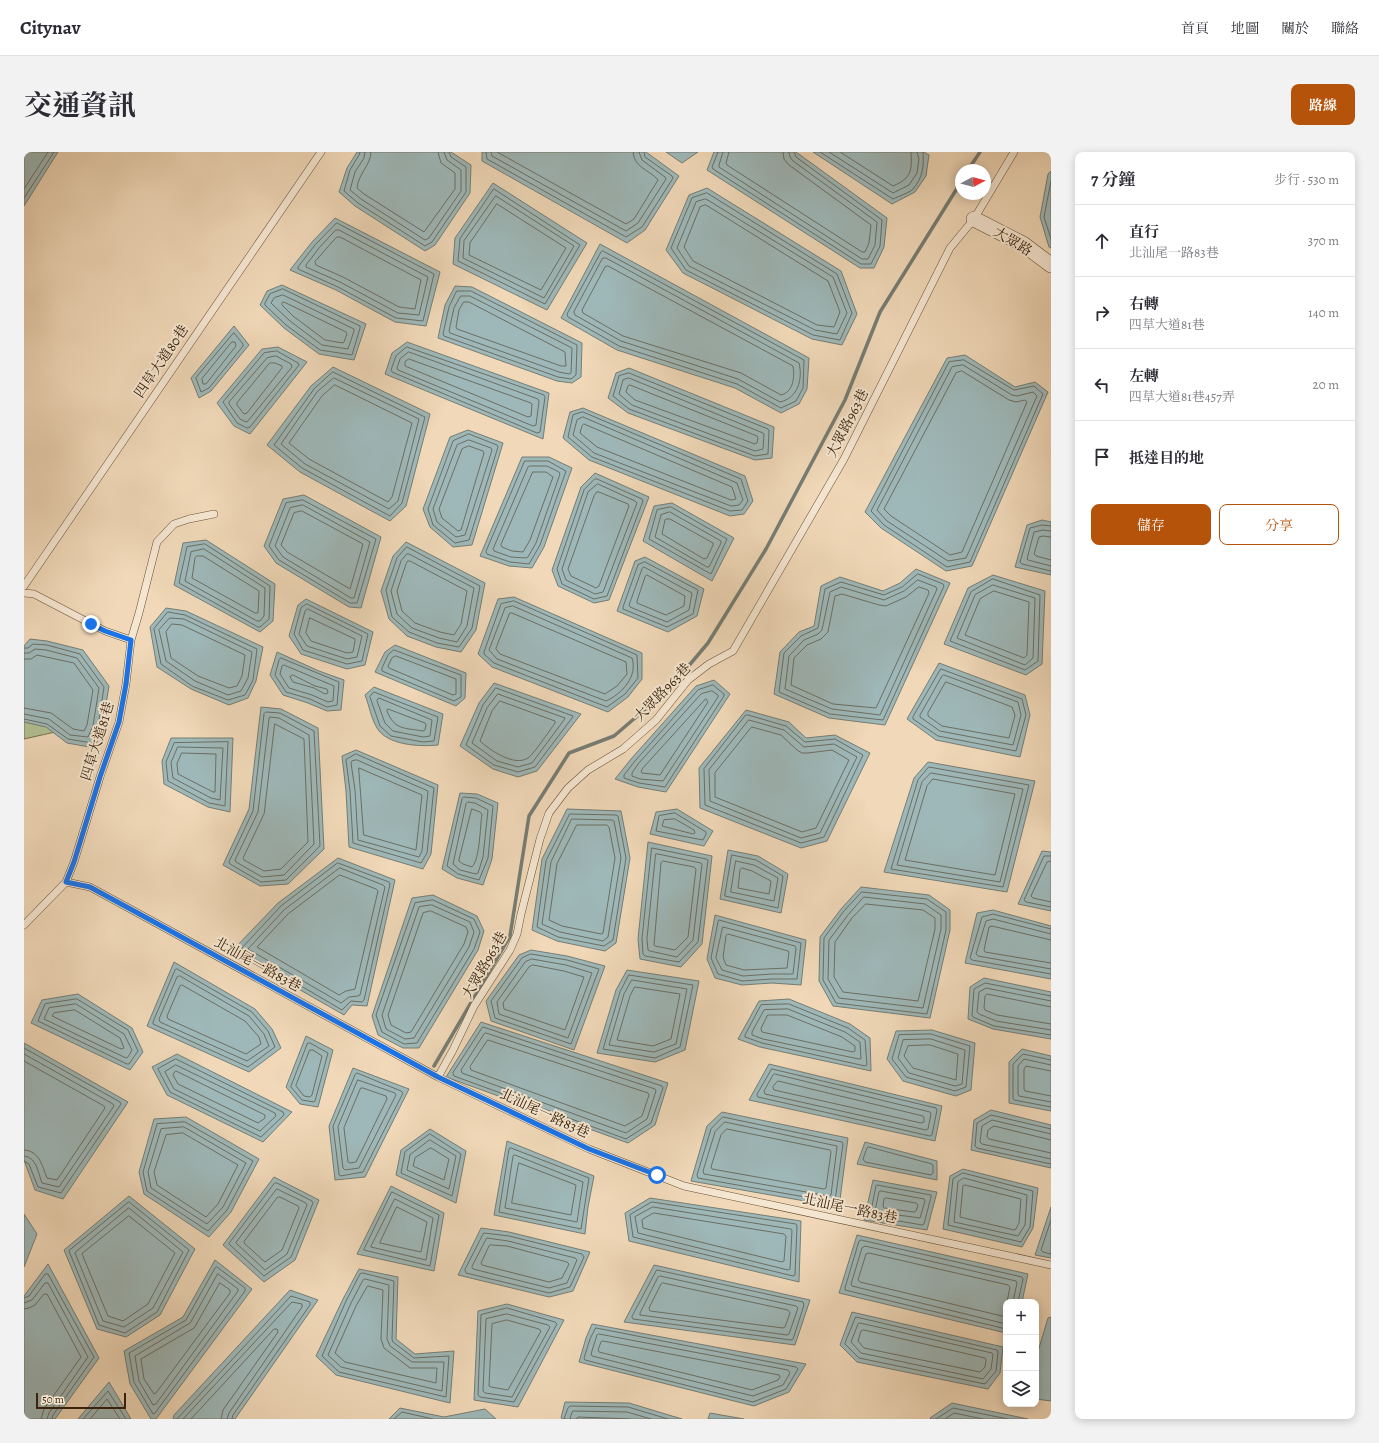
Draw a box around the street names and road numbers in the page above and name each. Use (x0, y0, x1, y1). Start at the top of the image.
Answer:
street label: 大眾路 (990, 222, 1036, 260)
street label: 四草大道80巷 (130, 321, 193, 402)
street label: 大眾路963巷 (822, 386, 873, 461)
street label: 大眾路963巷 (630, 659, 695, 726)
street label: 四草大道81巷 (76, 699, 118, 783)
street label: 大眾路963巷 (458, 928, 511, 1002)
street label: 北汕尾一路83巷 (211, 933, 305, 996)
street label: 北汕尾一路83巷 (497, 1084, 593, 1142)
street label: 北汕尾一路83巷 (801, 1189, 899, 1228)

